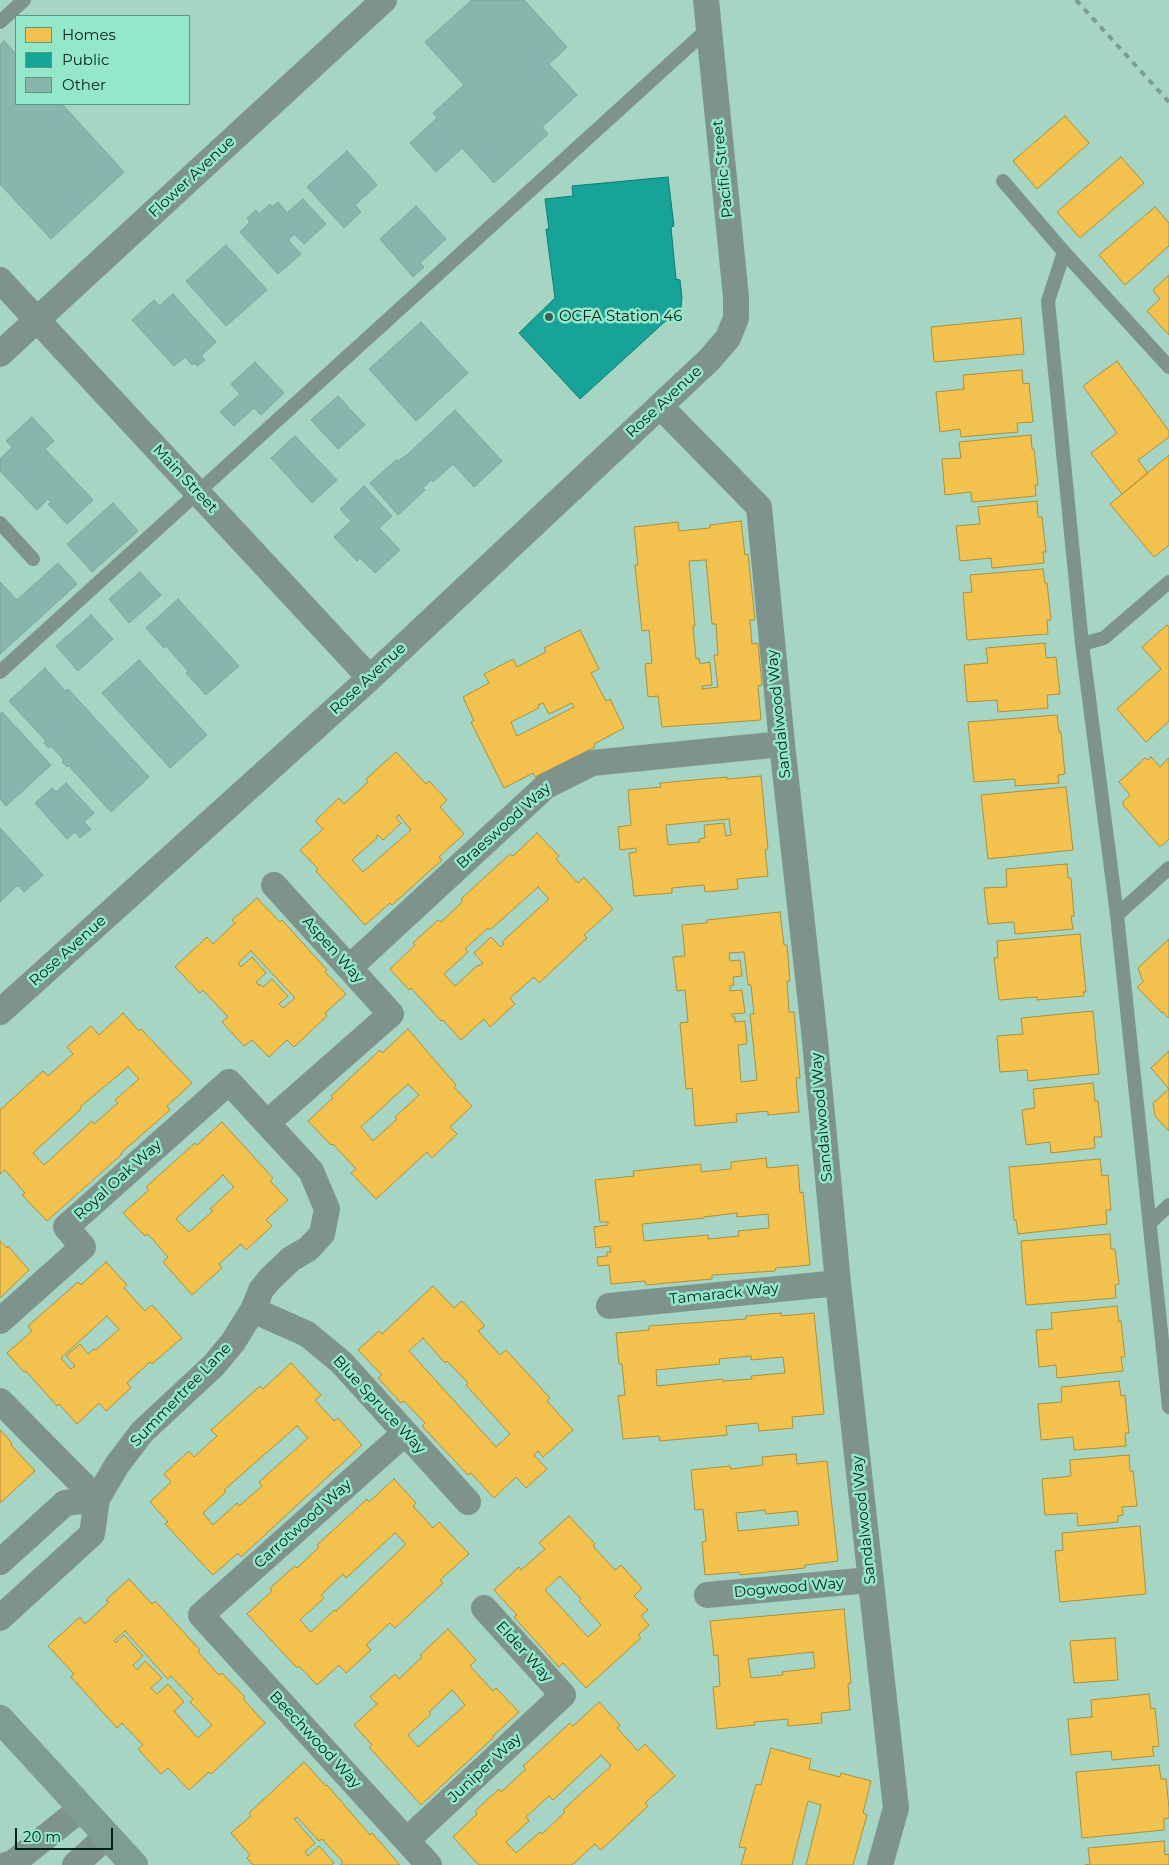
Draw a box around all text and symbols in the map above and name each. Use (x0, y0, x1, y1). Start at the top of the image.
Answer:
legend (15, 15, 190, 105)
text: Homes (62, 25, 116, 44)
text: Public (62, 50, 110, 69)
text: Other (62, 75, 106, 94)
street label: Pacific Street (709, 119, 737, 219)
street label: Flower Avenue (145, 132, 239, 222)
place label: OCFA Station 46 (559, 308, 682, 326)
marker: OCFA Station 46 (543, 311, 555, 323)
street label: Rose Avenue (622, 362, 706, 442)
street label: Main Street (149, 441, 221, 517)
street label: Rose Avenue (326, 639, 410, 719)
street label: Sandalwood Way (763, 649, 795, 779)
street label: Braeswood Way (453, 779, 555, 873)
street label: Rose Avenue (26, 912, 110, 990)
street label: Aspen Way (298, 913, 368, 987)
street label: Sandalwood Way (807, 1052, 837, 1182)
street label: Royal Oak Way (71, 1136, 165, 1224)
street label: Tamarack Way (668, 1279, 780, 1309)
street label: Summertree Lane (127, 1339, 235, 1451)
street label: Blue Spruce Way (329, 1352, 429, 1458)
street label: Sandalwood Way (848, 1455, 880, 1585)
street label: Carrotwood Way (251, 1476, 355, 1572)
street label: Dogwood Way (733, 1574, 845, 1602)
street label: Elder Way (492, 1618, 556, 1686)
street label: Beechwood Way (265, 1688, 365, 1792)
street label: Juniper Way (445, 1730, 525, 1806)
scale bar (18, 1818, 115, 1850)
text: 20 m (23, 1827, 61, 1846)

